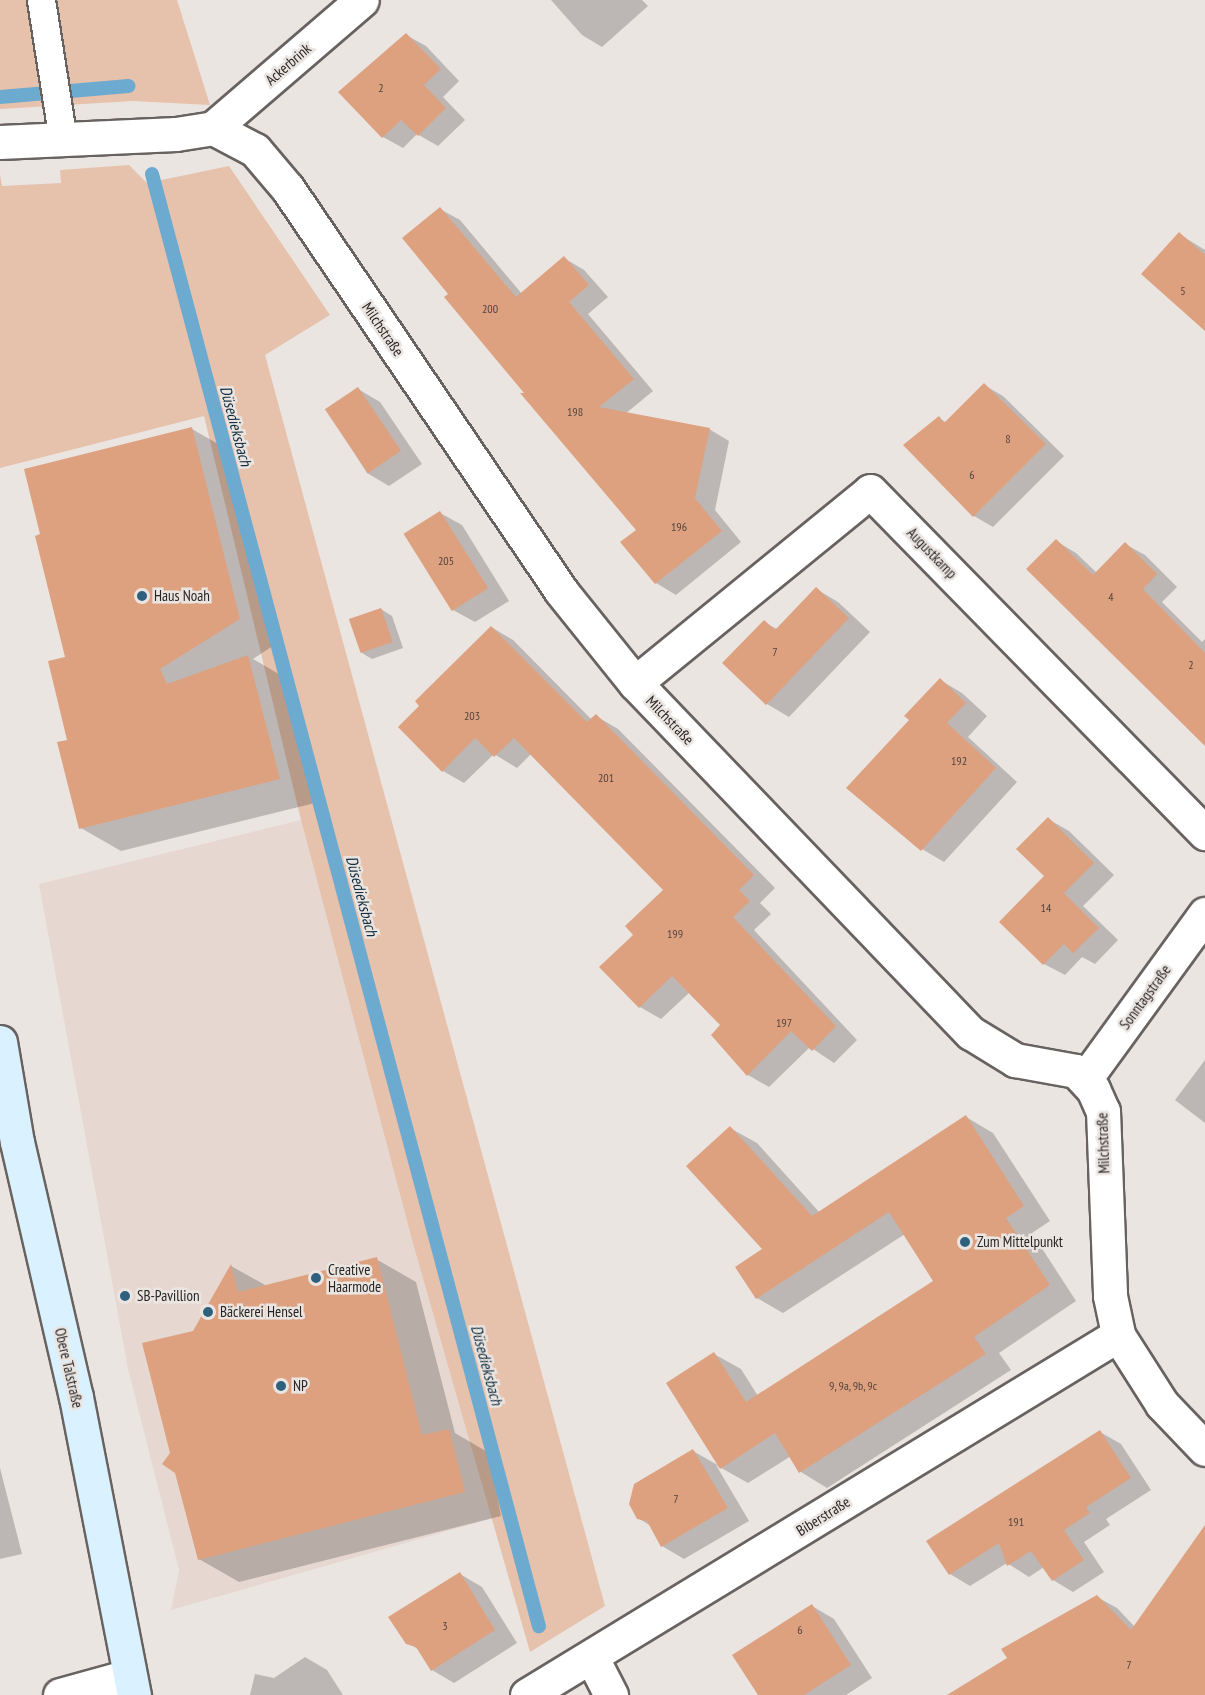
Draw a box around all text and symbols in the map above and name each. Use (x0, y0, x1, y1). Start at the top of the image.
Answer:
street label: Ackerbrink (262, 39, 314, 89)
house number: 2 (378, 81, 384, 95)
house number: 5 (1180, 284, 1186, 298)
street label: Milchstraße (358, 299, 408, 359)
house number: 200 (482, 302, 498, 316)
water label: Düsedieksbach (216, 384, 256, 468)
house number: 198 (567, 405, 583, 419)
house number: 8 (1005, 432, 1011, 446)
house number: 6 (969, 468, 975, 482)
house number: 196 (671, 520, 687, 534)
street label: Augustkamp (903, 524, 961, 582)
house number: 205 (438, 554, 454, 568)
place label: Haus Noah (154, 587, 210, 605)
marker: Haus Noah (135, 589, 149, 603)
house number: 4 (1108, 590, 1114, 604)
house number: 7 (772, 645, 778, 659)
house number: 2 (1188, 658, 1194, 672)
street label: Milchstraße (642, 692, 698, 748)
house number: 203 (464, 709, 480, 723)
house number: 192 (951, 754, 967, 768)
house number: 201 (598, 771, 614, 785)
water label: Düsedieksbach (342, 854, 382, 938)
house number: 14 (1041, 901, 1051, 915)
house number: 199 (667, 927, 683, 941)
street label: Sonntagstraße (1116, 961, 1174, 1033)
house number: 197 (776, 1016, 792, 1030)
street label: Milchstraße (1093, 1112, 1113, 1174)
place label: Zum Mittelpunkt (977, 1233, 1063, 1251)
marker: Zum Mittelpunkt (958, 1235, 972, 1249)
place label: Creative Haarmode (328, 1260, 381, 1295)
marker: Creative Haarmode (309, 1271, 323, 1285)
place label: SB-Pavillion (137, 1287, 200, 1305)
marker: SB-Pavillion (118, 1289, 132, 1303)
place label: Bäckerei Hensel (220, 1303, 303, 1321)
marker: Bäckerei Hensel (201, 1305, 215, 1319)
water label: Düsedieksbach (467, 1323, 507, 1407)
street label: Obere Talstraße (51, 1326, 87, 1410)
place label: NP (293, 1377, 308, 1395)
marker: NP (274, 1379, 288, 1393)
house number: 9, 9a, 9b, 9c (828, 1379, 878, 1393)
house number: 7 (673, 1492, 679, 1506)
street label: Biberstraße (793, 1492, 853, 1540)
house number: 191 (1008, 1515, 1024, 1529)
house number: 3 (442, 1619, 448, 1633)
house number: 6 (797, 1623, 803, 1637)
house number: 7 (1126, 1658, 1132, 1672)

